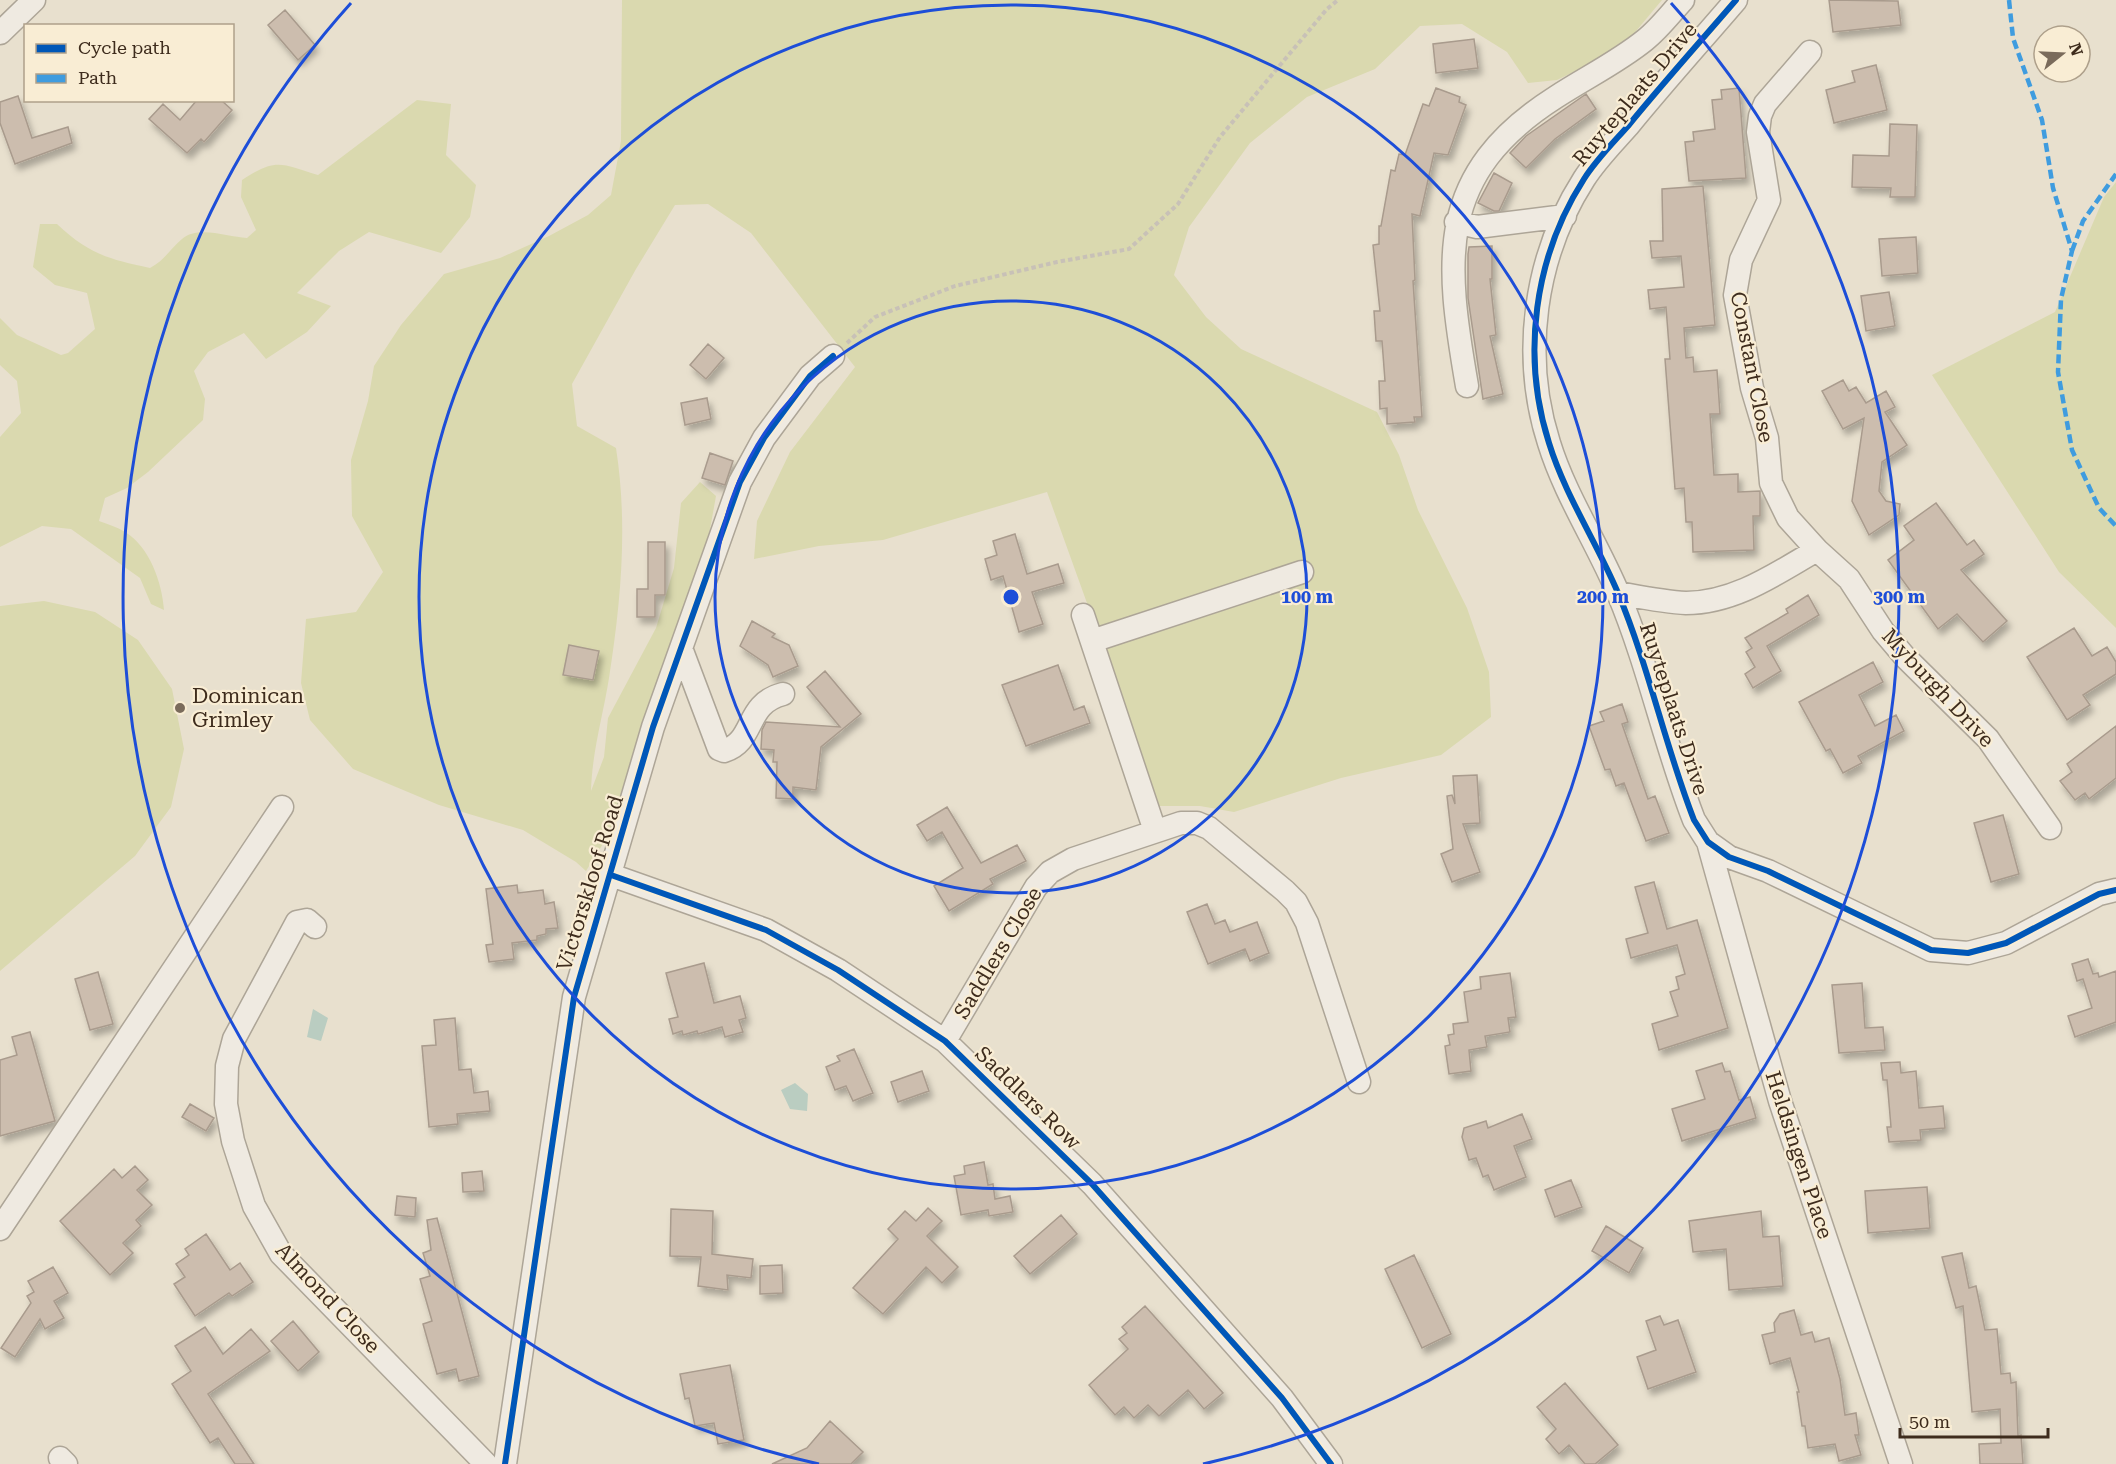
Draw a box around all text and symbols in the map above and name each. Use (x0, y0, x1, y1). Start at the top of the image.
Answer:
street label: Ruyteplaats Drive (1568, 17, 1702, 171)
legend (24, 24, 234, 102)
north arrow (2032, 24, 2092, 84)
text: Cycle path (78, 37, 171, 58)
text: N (2065, 41, 2087, 58)
text: Path (78, 67, 117, 88)
street label: Constant Close (1726, 290, 1778, 444)
text: 100 m (1281, 586, 1334, 607)
text: 200 m (1577, 586, 1630, 607)
text: 300 m (1873, 586, 1926, 607)
centre of rings (1001, 587, 1021, 607)
street label: Ruyteplaats Drive (1635, 620, 1713, 798)
street label: Myburgh Drive (1877, 624, 1999, 752)
place label: Dominican Grimley (192, 684, 304, 732)
marker: Dominican Grimley (173, 701, 187, 715)
street label: Victorskloof Road (552, 792, 628, 974)
street label: Saddlers Close (949, 883, 1047, 1023)
street label: Saddlers Row (970, 1042, 1086, 1155)
street label: Heldsingen Place (1761, 1068, 1837, 1242)
street label: Almond Close (271, 1238, 385, 1358)
scale bar (1900, 1401, 2048, 1439)
text: 50 m (1909, 1411, 1950, 1432)

